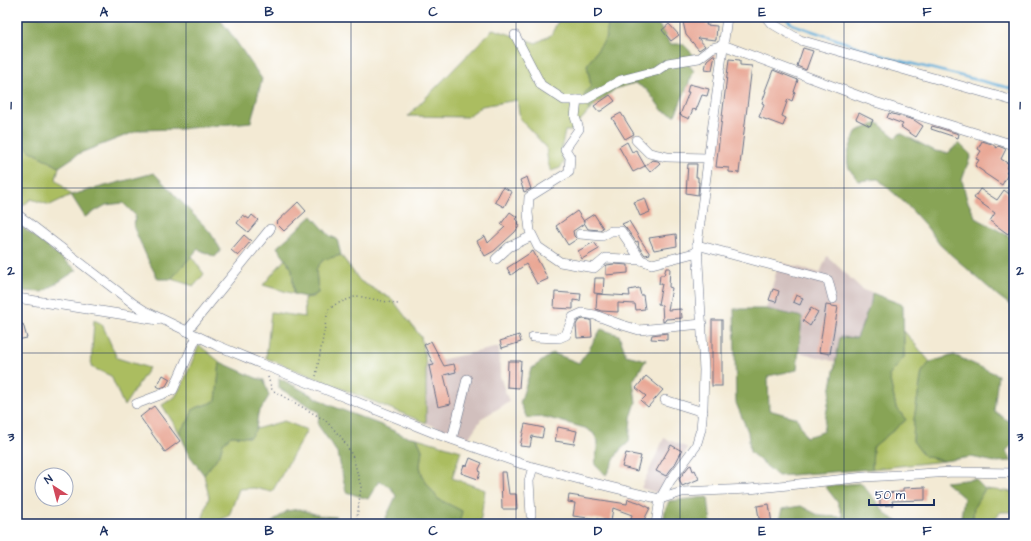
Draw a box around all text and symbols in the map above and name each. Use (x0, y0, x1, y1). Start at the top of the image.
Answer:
text: A (100, 3, 109, 21)
text: B (264, 3, 274, 21)
text: C (428, 3, 438, 21)
text: D (594, 3, 603, 21)
text: E (758, 3, 766, 21)
text: F (922, 3, 932, 21)
text: 1 (10, 96, 12, 114)
text: 1 (1019, 96, 1021, 114)
text: 2 (6, 262, 15, 280)
text: 2 (1015, 262, 1024, 280)
text: 3 (7, 428, 15, 446)
text: 3 (1016, 428, 1024, 446)
north arrow (34, 467, 74, 507)
text: N (41, 471, 56, 487)
scale bar (869, 481, 934, 507)
text: 50 m (875, 487, 906, 504)
text: A (100, 522, 109, 540)
text: B (264, 522, 274, 540)
text: C (428, 522, 438, 540)
text: D (594, 522, 603, 540)
text: E (758, 522, 766, 540)
text: F (922, 522, 932, 540)

